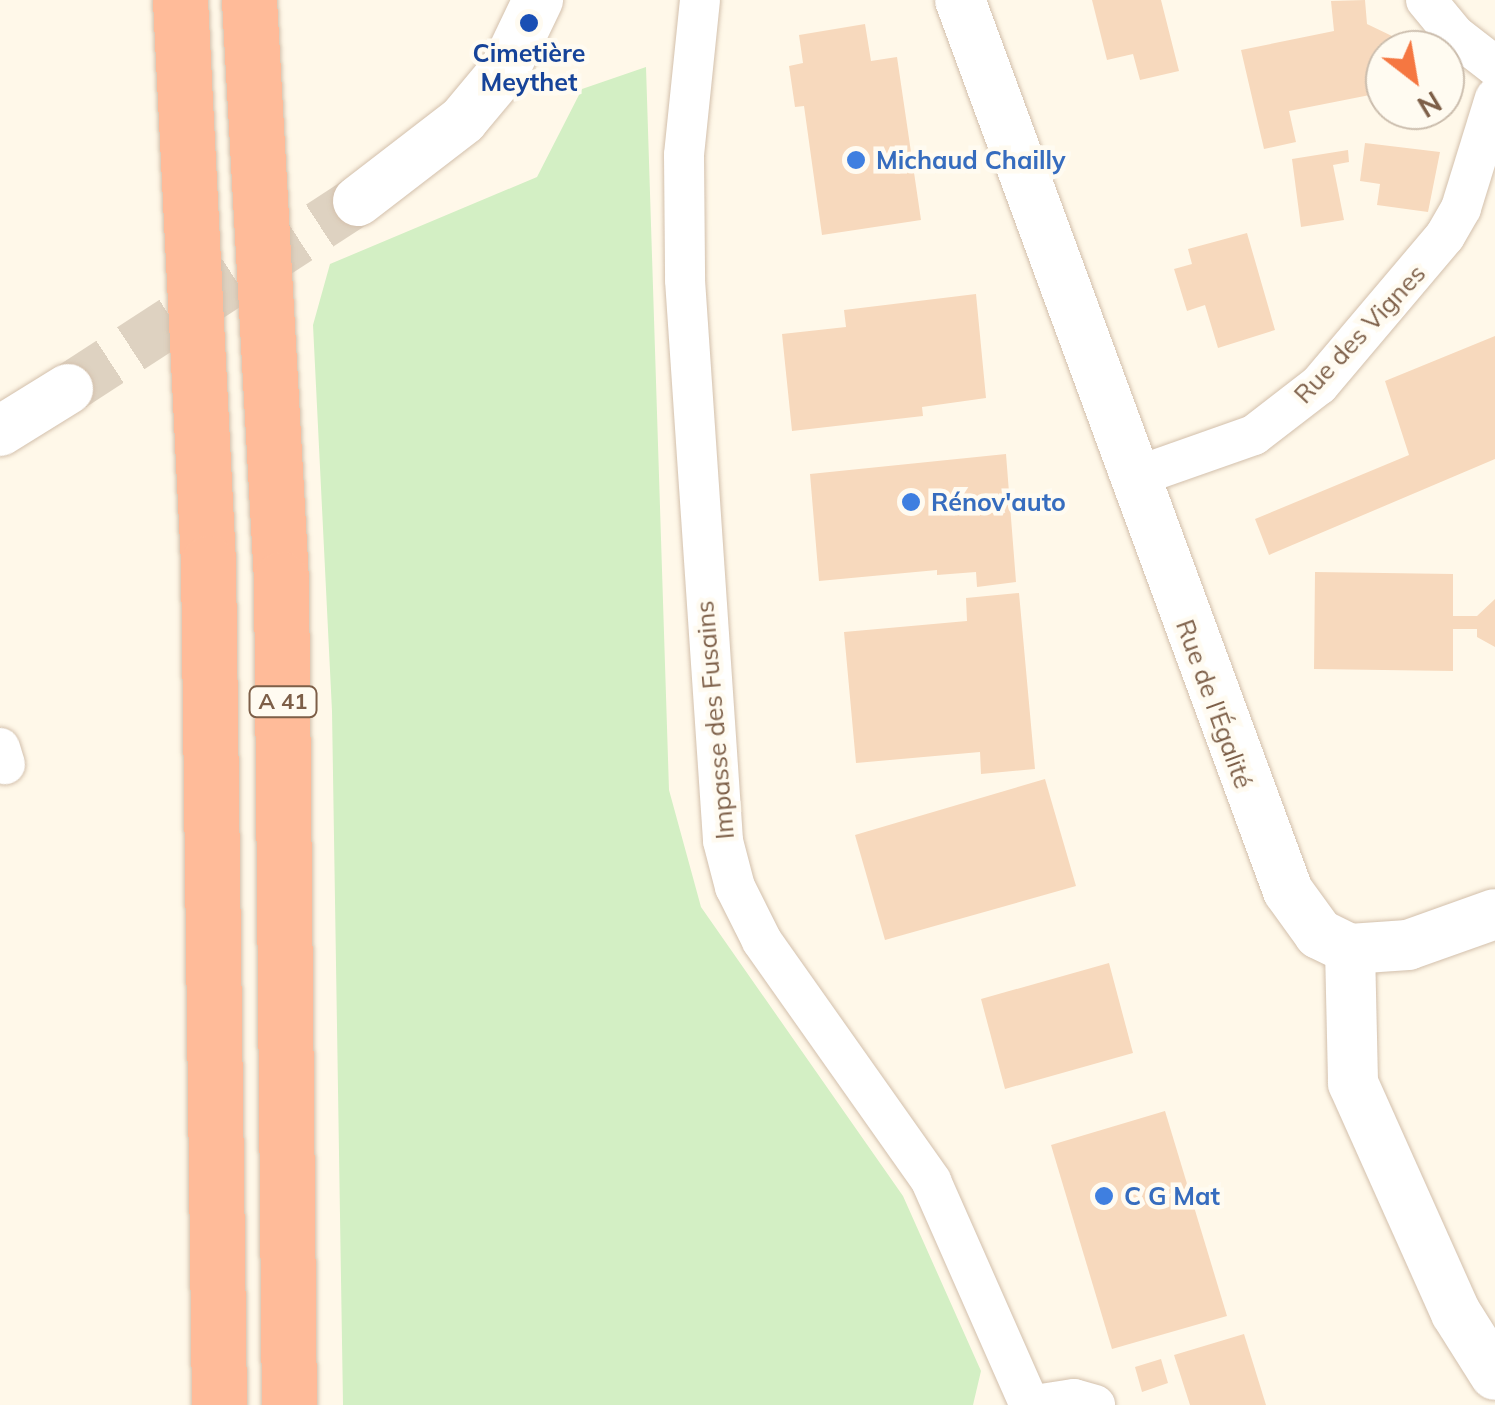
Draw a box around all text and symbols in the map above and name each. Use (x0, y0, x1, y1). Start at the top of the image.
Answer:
marker: Cimetière Meythet (518, 12, 540, 34)
north arrow (1365, 30, 1465, 130)
place label: Cimetière Meythet (473, 39, 585, 98)
text: N (1412, 84, 1448, 125)
place label: Michaud Chailly (876, 145, 1066, 175)
marker: Michaud Chailly (845, 149, 867, 171)
street label: Rue des Vignes (1288, 258, 1432, 410)
place label: Rénov'auto (931, 487, 1066, 517)
marker: Rénov'auto (900, 491, 922, 513)
street label: Impasse des Fusains (690, 599, 740, 841)
street label: Rue de l'Égalité (1170, 616, 1258, 792)
road number: A 41 (248, 685, 318, 719)
place label: C G Mat (1124, 1181, 1220, 1211)
marker: C G Mat (1093, 1185, 1115, 1207)

